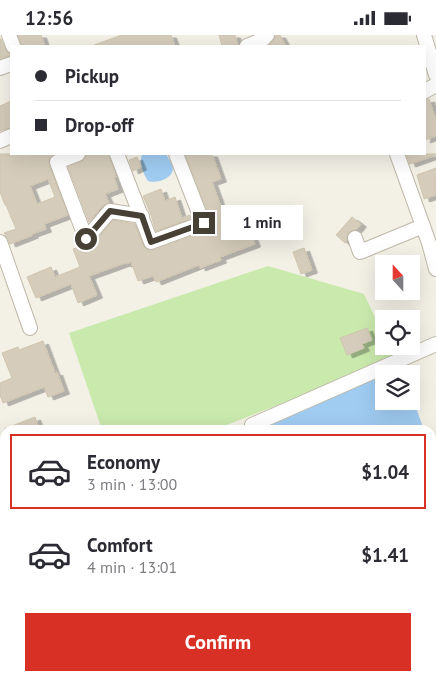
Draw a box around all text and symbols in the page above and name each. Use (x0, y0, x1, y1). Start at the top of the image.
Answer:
text: 12:56 (25, 6, 73, 30)
text: Pickup (65, 64, 119, 88)
text: Drop-off (65, 113, 133, 137)
callout: 1 min (222, 205, 304, 241)
route end (193, 212, 215, 234)
text: 1 min (242, 212, 282, 232)
route start (75, 228, 97, 250)
north arrow (375, 255, 420, 300)
map controls (375, 255, 420, 410)
button: locate (375, 310, 420, 355)
button: layers (375, 365, 420, 410)
icon: car (27, 449, 72, 494)
text: Economy (87, 450, 160, 474)
text: $1.04 (361, 460, 409, 484)
text: 3 min · 13:00 (87, 474, 177, 494)
icon: car (27, 532, 72, 577)
text: Comfort (87, 533, 153, 557)
text: $1.41 (361, 543, 409, 567)
text: 4 min · 13:01 (87, 557, 177, 577)
button: Confirm (25, 613, 411, 671)

